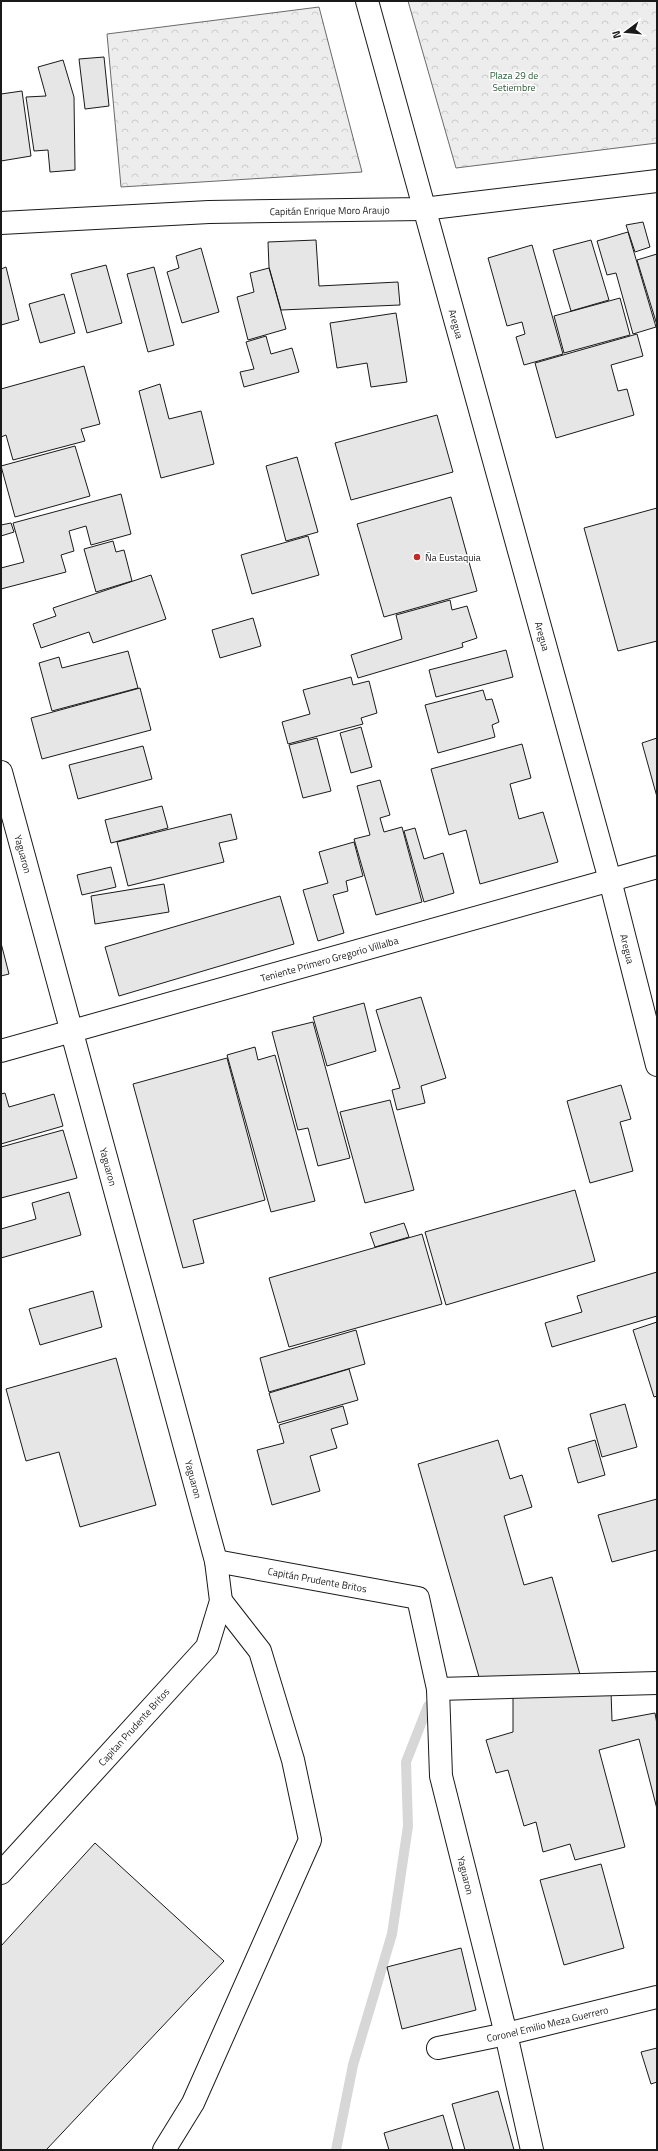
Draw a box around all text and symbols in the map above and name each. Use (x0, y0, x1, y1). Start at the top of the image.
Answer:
north arrow (606, 12, 646, 52)
text: N (608, 29, 625, 41)
park label: Plaza 29 de Setiembre (490, 68, 538, 95)
street label: Capitán Enrique Moro Araujo (269, 202, 390, 219)
street label: Aregua (445, 307, 467, 340)
place label: Ña Eustaquia (425, 550, 481, 565)
marker: Ña Eustaquia (412, 552, 422, 562)
street label: Aregua (531, 620, 554, 653)
street label: Yaguaron (11, 833, 36, 875)
street label: Teniente Primero Gregorio Villalba (259, 932, 400, 985)
street label: Aregua (617, 933, 638, 965)
street label: Yaguaron (96, 1146, 121, 1188)
street label: Yaguaron (181, 1458, 206, 1500)
street label: Capitán Prudente Britos (267, 1563, 368, 1596)
street label: Capitan Prudente Britos (95, 1684, 173, 1769)
street label: Yaguaron (454, 1854, 478, 1896)
street label: Coronel Emilio Meza Guerrero (485, 2002, 610, 2045)

